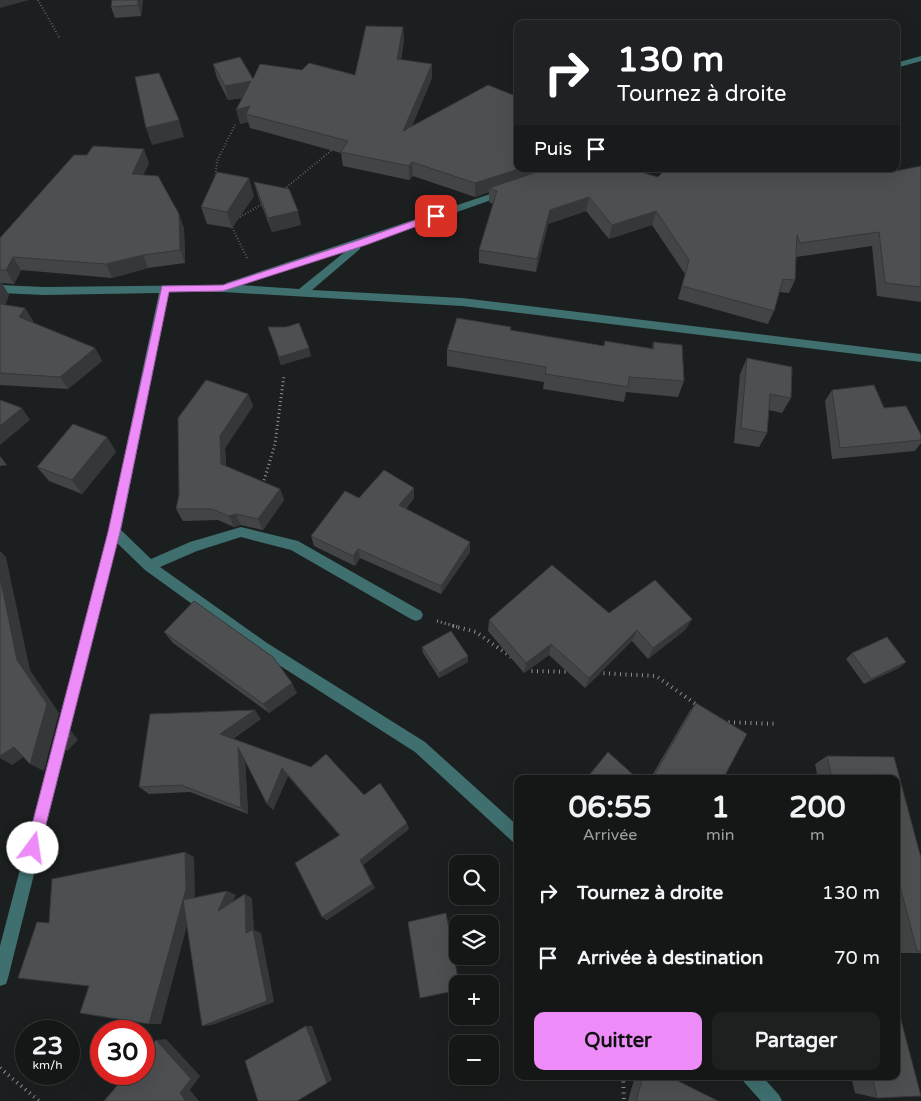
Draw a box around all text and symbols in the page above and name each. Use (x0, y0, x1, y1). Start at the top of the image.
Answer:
text: 130 m (617, 39, 724, 81)
icon: right (534, 40, 599, 105)
text: Tournez à droite (617, 81, 786, 107)
icon: arrive (582, 135, 610, 163)
text: Puis (534, 138, 572, 160)
pin (415, 195, 457, 237)
icon: arrive (422, 202, 450, 230)
text: 06:55 (568, 789, 652, 826)
text: 1 (711, 789, 730, 826)
text: 200 (789, 789, 846, 826)
position arrow (6, 821, 58, 873)
text: Arrivée (583, 825, 637, 845)
text: min (706, 825, 735, 845)
text: m (810, 825, 825, 845)
map controls (449, 855, 499, 1085)
button: search (449, 855, 499, 905)
icon: right (534, 879, 562, 907)
text: Tournez à droite (577, 882, 723, 904)
text: 130 m (822, 882, 880, 904)
button: layers (449, 915, 499, 965)
icon: arrive (534, 944, 562, 972)
text: Arrivée à destination (577, 947, 763, 969)
text: 70 m (834, 947, 880, 969)
button: + (449, 975, 499, 1025)
button: Quitter (534, 1012, 702, 1070)
button: Partager (712, 1012, 880, 1070)
speed limit sign: 30 (90, 1020, 155, 1085)
text: 23 (32, 1031, 63, 1061)
button: − (449, 1035, 499, 1085)
text: km/h (32, 1058, 63, 1072)

